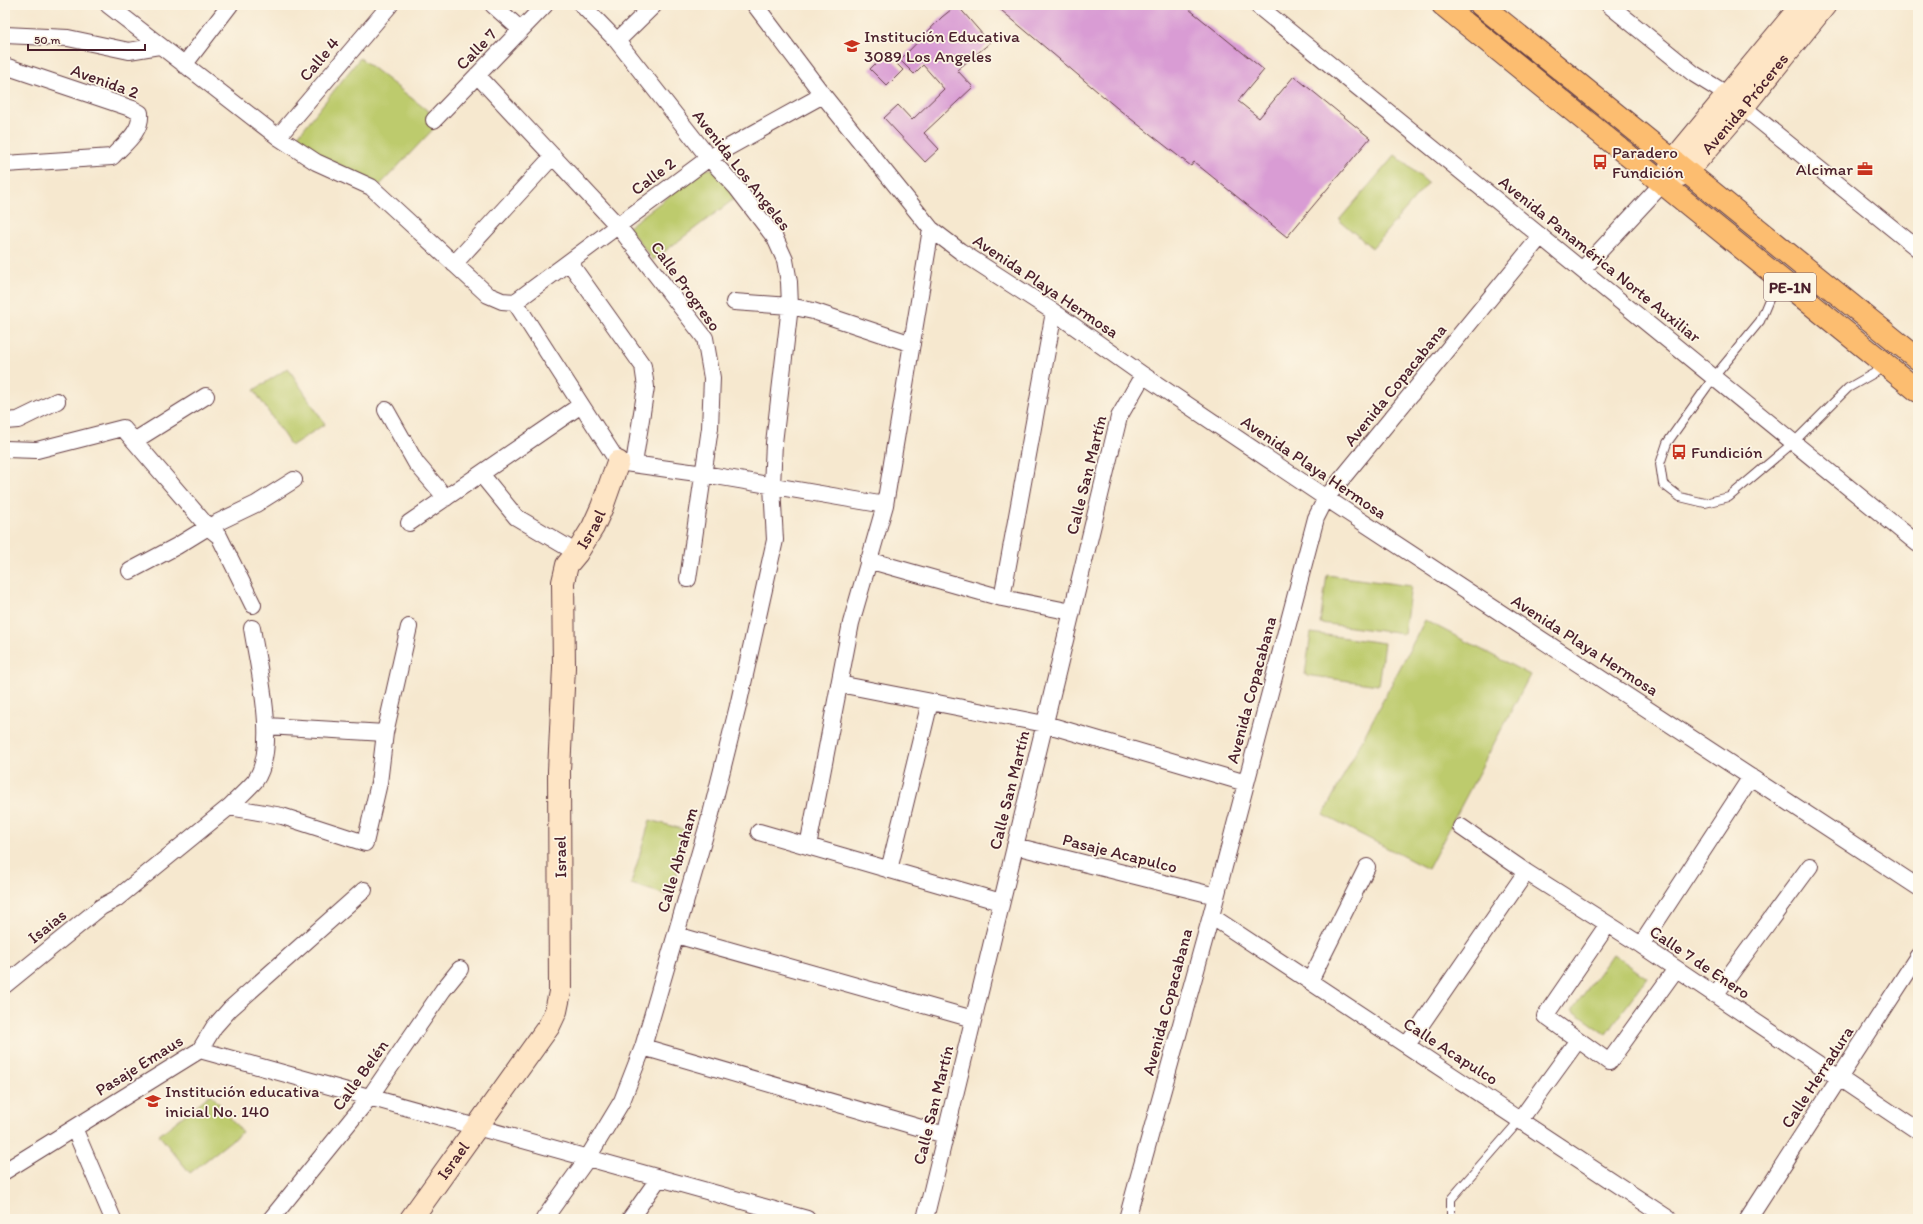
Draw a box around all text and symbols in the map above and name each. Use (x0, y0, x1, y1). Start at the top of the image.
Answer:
street label: Calle 7 (452, 24, 501, 74)
scale bar (28, 26, 145, 52)
place label: Institución Educativa 3089 Los Angeles (864, 26, 1020, 66)
text: 50 m (34, 33, 60, 47)
street label: Calle 4 (295, 33, 343, 85)
school or university icon: Institución Educativa 3089 Los Angeles (843, 37, 861, 55)
street label: Avenida Próceres (1697, 49, 1792, 158)
street label: Avenida 2 (68, 59, 142, 103)
street label: Avenida Los Angeles (689, 106, 795, 234)
place label: Paradero Fundición (1612, 142, 1684, 182)
street label: Calle 2 (627, 153, 679, 199)
bus stop icon: Paradero Fundición (1591, 153, 1609, 171)
place label: Alcimar (1796, 159, 1853, 179)
office icon: Alcimar (1856, 160, 1874, 178)
street label: Avenida Panamérica Norte Auxiliar (1495, 171, 1705, 347)
street label: Avenida Playa Hermosa (970, 230, 1122, 342)
street label: Calle Progreso (647, 237, 725, 335)
road number: PE-1N (1764, 273, 1816, 301)
street label: Avenida Copacabana (1340, 320, 1450, 450)
street label: Avenida Playa Hermosa (1238, 411, 1390, 523)
street label: Calle San Martín (1061, 413, 1111, 537)
place label: Fundición (1691, 442, 1763, 462)
bus stop icon: Fundición (1670, 443, 1688, 461)
street label: Israel (572, 506, 610, 553)
street label: Avenida Playa Hermosa (1508, 590, 1662, 700)
street label: Avenida Copacabana (1222, 614, 1280, 766)
street label: Calle San Martín (984, 728, 1034, 852)
street label: Calle Abraham (652, 805, 702, 915)
street label: Pasaje Acapulco (1061, 829, 1179, 877)
street label: Israel (550, 836, 570, 878)
street label: Isaias (24, 905, 70, 947)
street label: Calle 7 de Enero (1646, 921, 1754, 1003)
street label: Avenida Copacabana (1138, 926, 1196, 1078)
street label: Calle Acapulco (1400, 1013, 1502, 1089)
street label: Calle Herradura (1777, 1022, 1857, 1132)
street label: Pasaje Emaus (91, 1030, 187, 1100)
street label: Calle Belén (328, 1035, 393, 1114)
street label: Calle San Martín (908, 1043, 958, 1167)
place label: Institución educativa inicial No. 140 (165, 1081, 319, 1121)
school or university icon: Institución educativa inicial No. 140 (144, 1092, 162, 1110)
street label: Israel (433, 1137, 473, 1183)

